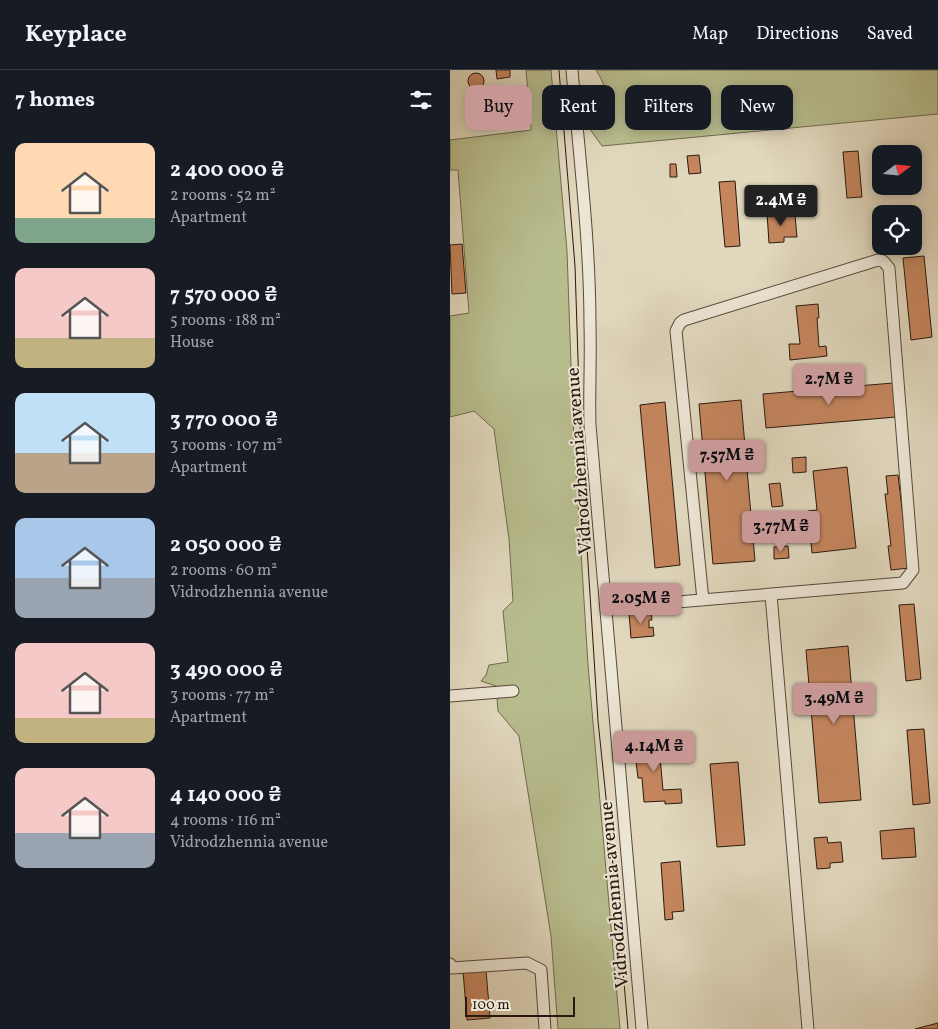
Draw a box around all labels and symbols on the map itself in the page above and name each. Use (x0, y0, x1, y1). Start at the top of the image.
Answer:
north arrow (872, 145, 922, 195)
pin: 2.4M ₴ (740, 184, 822, 227)
pin: 2.7M ₴ (788, 364, 870, 406)
street label: Vidrodzhennia avenue (560, 366, 600, 555)
pin: 7.57M ₴ (681, 440, 773, 482)
pin: 3.77M ₴ (735, 510, 827, 553)
pin: 2.05M ₴ (595, 582, 687, 625)
pin: 3.49M ₴ (788, 682, 880, 725)
pin: 4.14M ₴ (608, 730, 700, 773)
street label: Vidrodzhennia avenue (594, 800, 636, 989)
scale bar (465, 994, 575, 1017)

